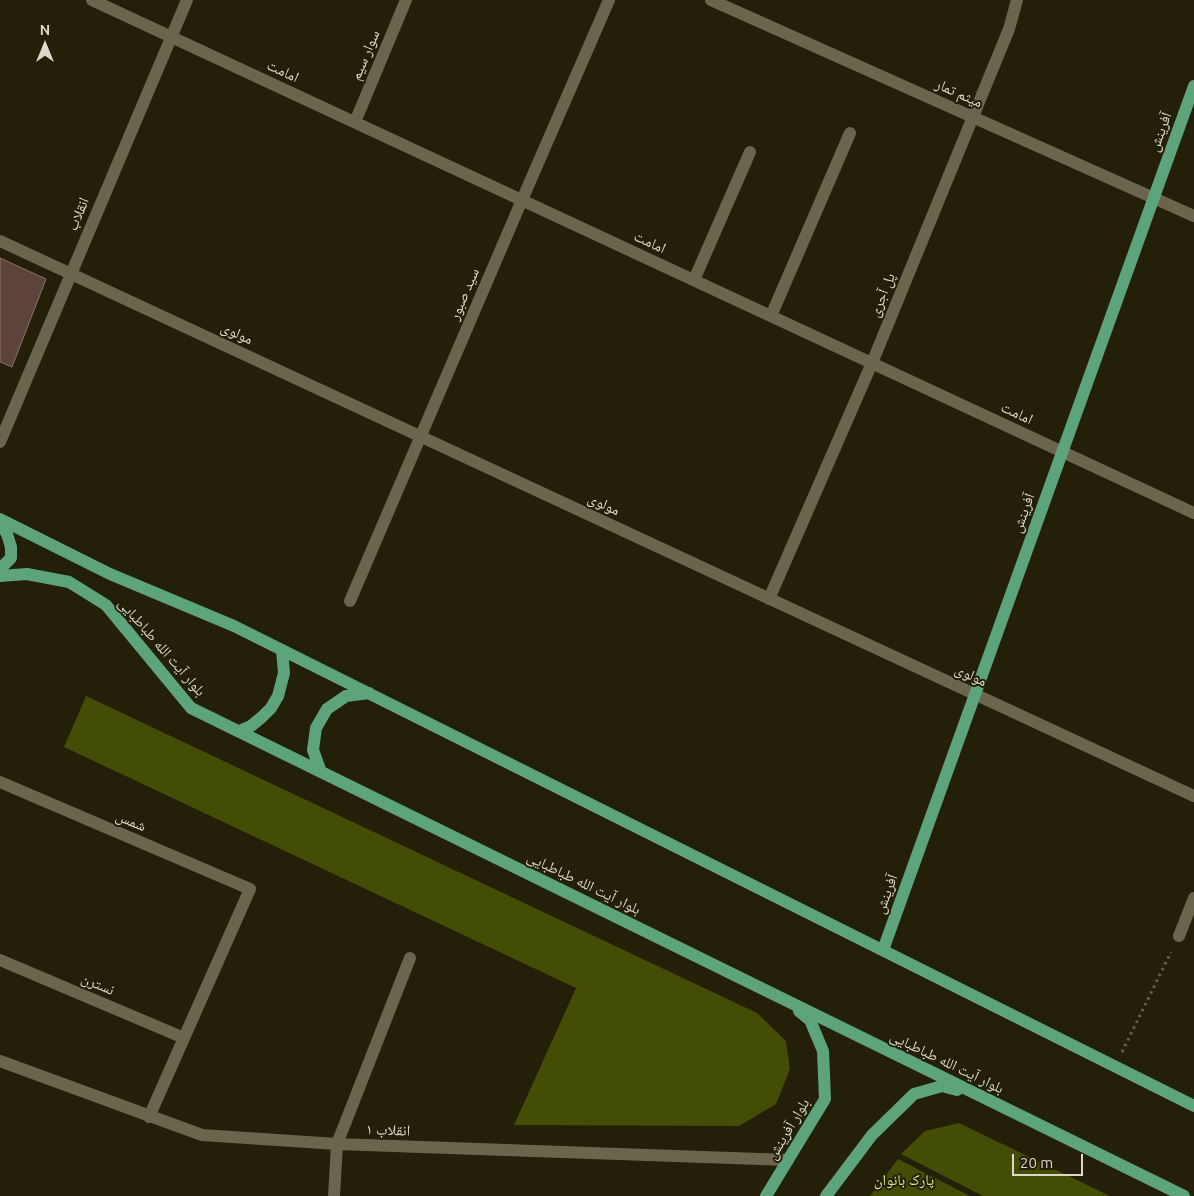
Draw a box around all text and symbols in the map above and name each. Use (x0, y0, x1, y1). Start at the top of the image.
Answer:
north arrow (20, 20, 70, 70)
text: N (40, 22, 50, 38)
street label: سوار سیم (346, 27, 384, 83)
street label: امامت (264, 56, 302, 86)
street label: میثم تمار (933, 75, 985, 111)
street label: آفرینش (1145, 110, 1175, 154)
street label: انقلاب (63, 195, 93, 233)
street label: امامت (631, 227, 669, 257)
street label: سید صبور (445, 265, 483, 323)
street label: پل آجری (865, 270, 899, 320)
street label: مولوی (218, 318, 256, 348)
street label: امامت (998, 398, 1036, 428)
street label: مولوی (585, 489, 623, 519)
street label: آفرینش (1008, 491, 1038, 535)
street label: بلوار آیت الله طباطبایی (114, 594, 210, 700)
street label: مولوی (952, 660, 990, 690)
street label: شمس (113, 807, 149, 835)
street label: بلوار آیت الله طباطبایی (524, 848, 644, 918)
street label: آفرینش (871, 872, 901, 916)
street label: نسترن (79, 969, 117, 999)
street label: بلوار آیت الله طباطبایی (887, 1027, 1007, 1097)
street label: بلوار آفرینش (763, 1095, 813, 1163)
street label: انقلاب ۱ (365, 1120, 411, 1140)
scale bar (1014, 1144, 1085, 1176)
text: 20 m (1020, 1154, 1053, 1171)
park label: پارک بانوان (874, 1171, 934, 1189)

